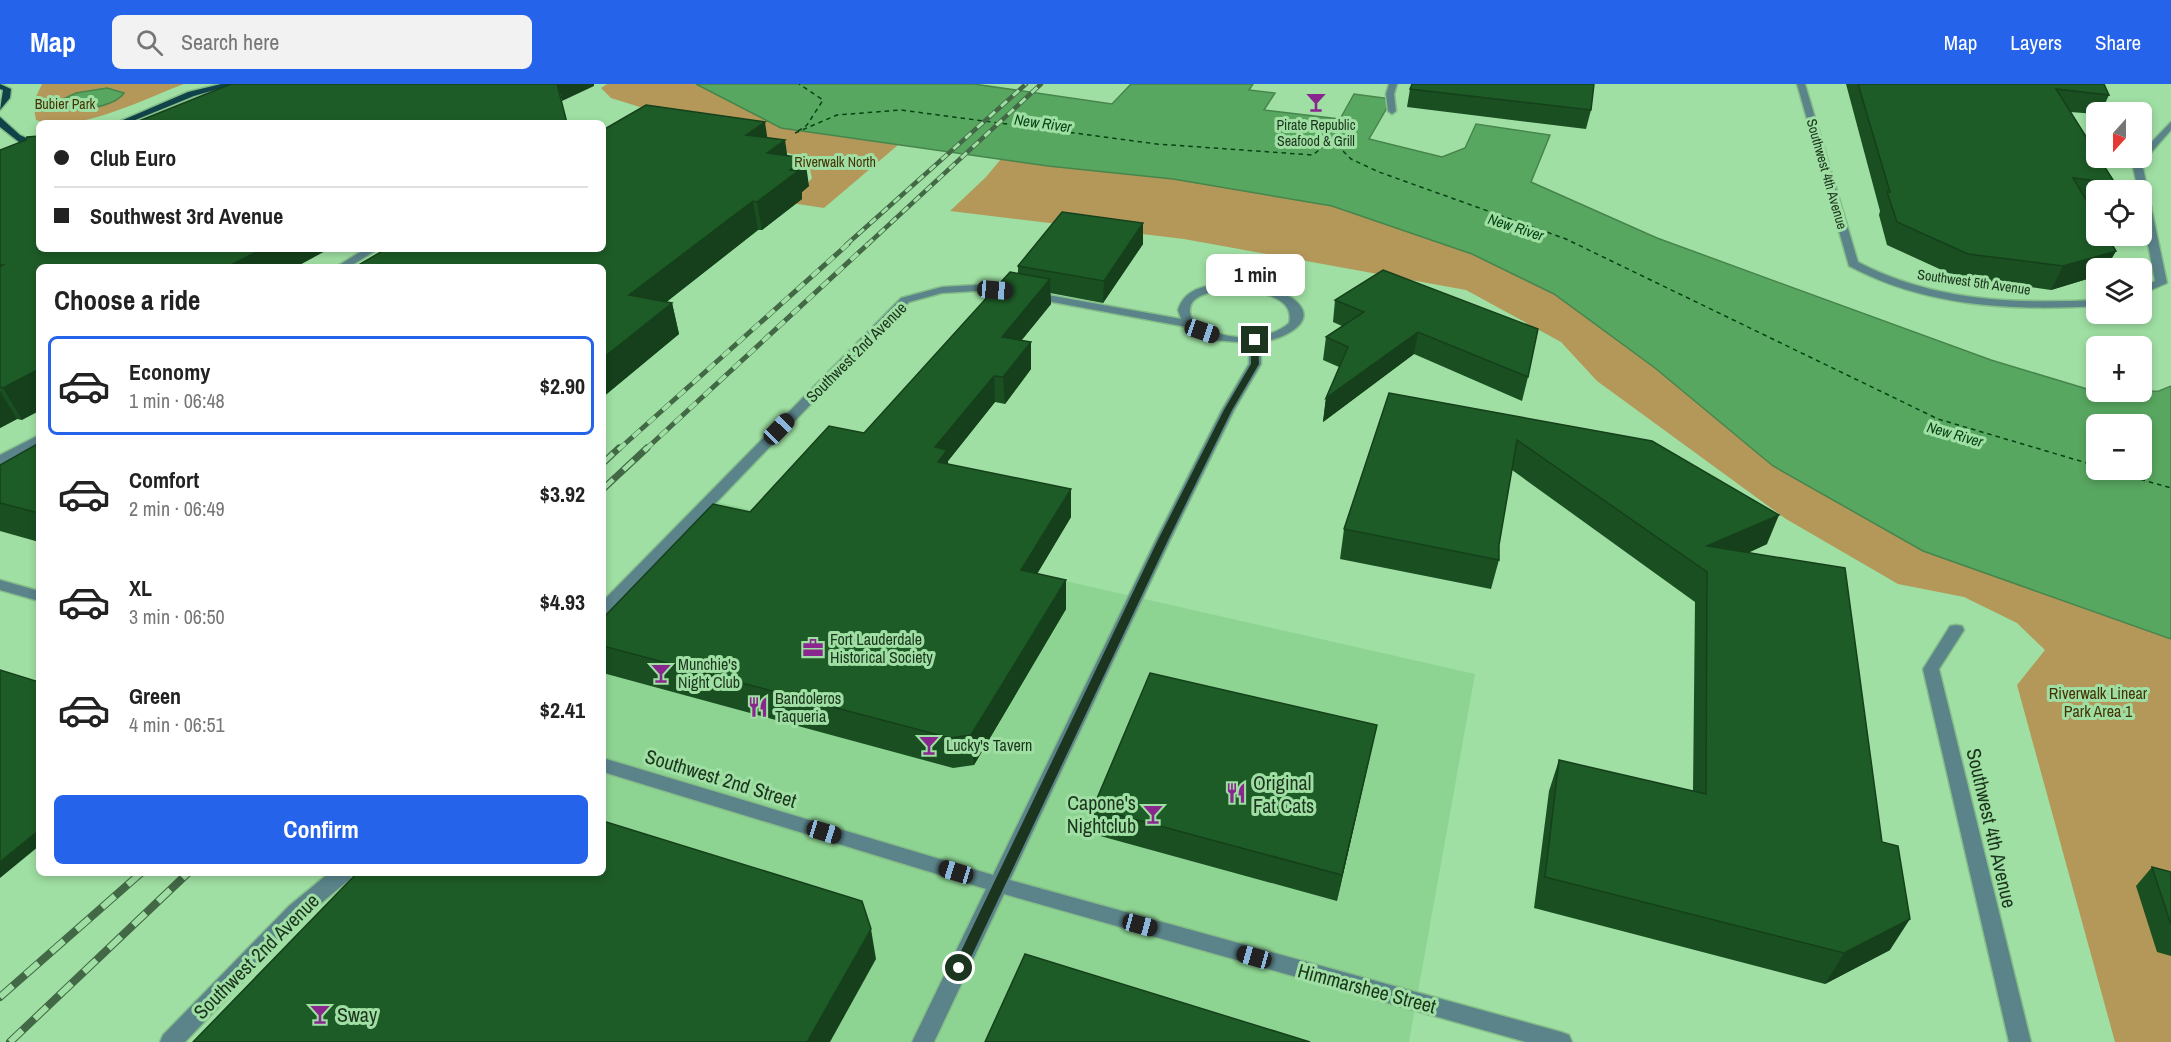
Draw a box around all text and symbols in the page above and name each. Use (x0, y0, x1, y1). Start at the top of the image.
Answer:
search box (112, 15, 532, 69)
text: Map (30, 23, 76, 61)
icon: search (133, 26, 166, 59)
text: Search here (181, 27, 279, 57)
text: Map (1944, 28, 1977, 57)
text: Layers (2010, 28, 2062, 57)
text: Share (2095, 28, 2141, 57)
bar icon: Pirate Republic Seafood & Grill (1304, 90, 1328, 114)
park label: Bubier Park (35, 95, 96, 113)
north arrow (2086, 102, 2152, 168)
map controls (2086, 102, 2152, 480)
water label: New River (1013, 109, 1074, 138)
place label: Pirate Republic Seafood & Grill (1276, 116, 1356, 150)
street label: Southwest 4th Avenue (1803, 117, 1851, 231)
text: Club Euro (90, 143, 176, 173)
park label: Riverwalk North (794, 153, 876, 171)
button: locate (2086, 180, 2152, 246)
text: Southwest 3rd Avenue (90, 201, 283, 231)
water label: New River (1485, 208, 1547, 246)
callout: 1 min (1206, 253, 1304, 295)
button: layers (2086, 258, 2152, 324)
text: 1 min (1234, 261, 1277, 288)
street label: Southwest 5th Avenue (1916, 265, 2032, 299)
car (976, 279, 1014, 301)
text: Choose a ride (54, 282, 200, 318)
street label: Southwest 2nd Avenue (801, 297, 911, 407)
car (1182, 317, 1222, 345)
route end (1241, 326, 1268, 353)
button: + (2086, 336, 2152, 402)
text: Economy (129, 357, 210, 387)
icon: car (57, 359, 111, 413)
text: $2.90 (540, 371, 585, 401)
text: 1 min · 06:48 (129, 387, 225, 414)
car (760, 410, 798, 448)
button: − (2086, 414, 2152, 480)
water label: New River (1925, 416, 1986, 452)
text: Comfort (129, 465, 199, 495)
icon: car (57, 467, 111, 521)
text: $3.92 (540, 479, 585, 509)
text: 2 min · 06:49 (129, 495, 225, 522)
text: XL (129, 573, 152, 603)
icon: car (57, 575, 111, 629)
text: $4.93 (540, 587, 585, 617)
text: 3 min · 06:50 (129, 603, 225, 630)
place label: Fort Lauderdale Historical Society (830, 628, 933, 668)
office icon: Fort Lauderdale Historical Society (801, 636, 825, 660)
place label: Munchie's Night Club (678, 653, 740, 693)
bar icon: Munchie's Night Club (649, 661, 673, 685)
text: Green (129, 681, 181, 711)
park label: Riverwalk Linear Park Area 1 (2049, 682, 2148, 722)
icon: car (57, 683, 111, 737)
place label: Bandoleros Taqueria (775, 687, 841, 727)
text: $2.41 (540, 695, 585, 725)
restaurant icon: Bandoleros Taqueria (746, 695, 770, 719)
text: 4 min · 06:51 (129, 711, 225, 738)
bar icon: Lucky's Tavern (917, 733, 941, 757)
place label: Lucky's Tavern (946, 734, 1032, 756)
street label: Southwest 2nd Street (642, 742, 800, 814)
street label: Southwest 4th Avenue (1961, 746, 2023, 910)
place label: Original Fat Cats (1253, 769, 1314, 819)
restaurant icon: Original Fat Cats (1224, 781, 1248, 805)
place label: Capone's Nightclub (1067, 789, 1136, 839)
button: Confirm (54, 795, 588, 864)
bar icon: Capone's Nightclub (1141, 802, 1165, 826)
car (804, 818, 844, 846)
car (936, 858, 976, 886)
street label: Southwest 2nd Avenue (187, 887, 325, 1025)
car (1120, 912, 1160, 938)
car (1234, 943, 1274, 971)
route start (945, 954, 972, 981)
street label: Himmarshee Street (1295, 957, 1440, 1020)
place label: Sway (337, 1001, 378, 1028)
bar icon: Sway (308, 1002, 332, 1026)

